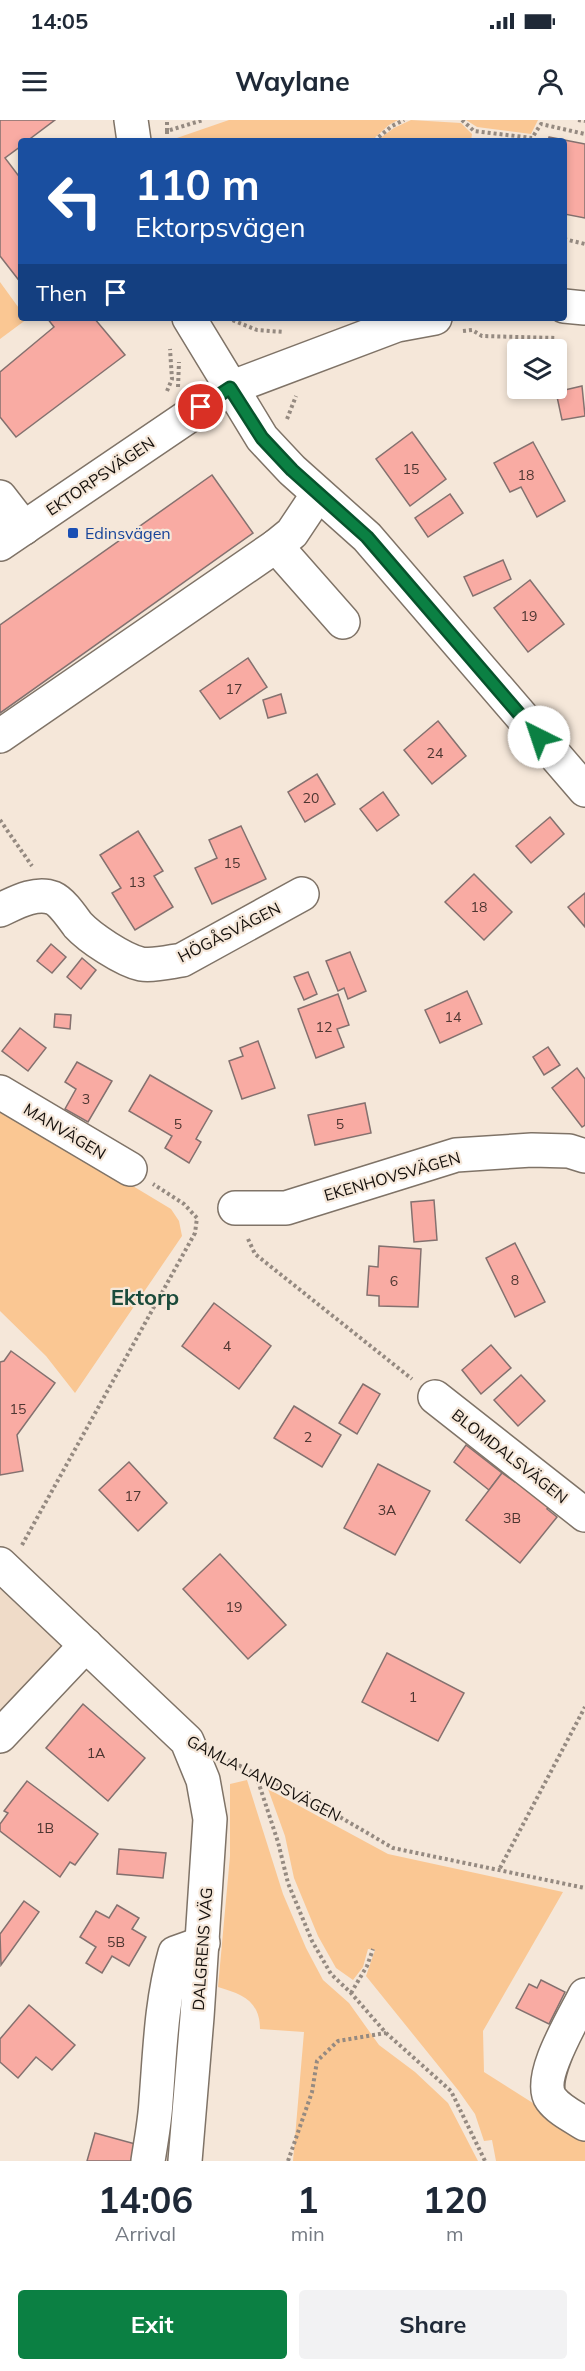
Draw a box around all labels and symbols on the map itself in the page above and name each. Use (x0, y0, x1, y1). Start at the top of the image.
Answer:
pin (175, 381, 226, 432)
street label: EKTORPSVÄGEN (42, 432, 158, 520)
house number: 15 (403, 460, 419, 478)
house number: 18 (518, 466, 534, 484)
place label: Edinsvägen (85, 523, 171, 543)
marker: Edinsvägen (66, 526, 80, 540)
house number: 19 (521, 607, 537, 625)
house number: 17 (226, 680, 242, 698)
position arrow (507, 705, 571, 769)
house number: 24 (427, 744, 444, 762)
house number: 20 (303, 789, 319, 807)
house number: 15 (224, 854, 240, 872)
house number: 13 (129, 873, 145, 891)
street label: HÖGÅSVÄGEN (174, 898, 284, 966)
house number: 18 (471, 898, 487, 916)
house number: 14 (445, 1008, 462, 1026)
house number: 12 (316, 1018, 332, 1036)
house number: 3 (82, 1090, 90, 1108)
street label: MANVÄGEN (20, 1099, 110, 1163)
house number: 5 (174, 1115, 182, 1133)
house number: 5 (336, 1115, 344, 1133)
street label: EKENHOVSVÄGEN (321, 1147, 463, 1205)
house number: 8 (511, 1271, 519, 1289)
house number: 6 (390, 1272, 398, 1290)
district label: Ektorp (111, 1283, 179, 1311)
house number: 4 (223, 1337, 232, 1355)
house number: 15 (10, 1400, 26, 1418)
street label: BLOMDALSVÄGEN (448, 1404, 572, 1508)
house number: 2 (304, 1428, 312, 1446)
house number: 17 (125, 1487, 141, 1505)
house number: 3A (378, 1501, 397, 1519)
house number: 3B (503, 1509, 521, 1527)
house number: 19 (226, 1598, 242, 1616)
house number: 1 (409, 1688, 417, 1706)
street label: GAMLA LANDSVÄGEN (184, 1730, 344, 1826)
house number: 1A (87, 1744, 106, 1762)
house number: 1B (36, 1819, 54, 1837)
street label: DALGRENS VÄG (188, 1887, 216, 2011)
house number: 5B (107, 1933, 125, 1951)

